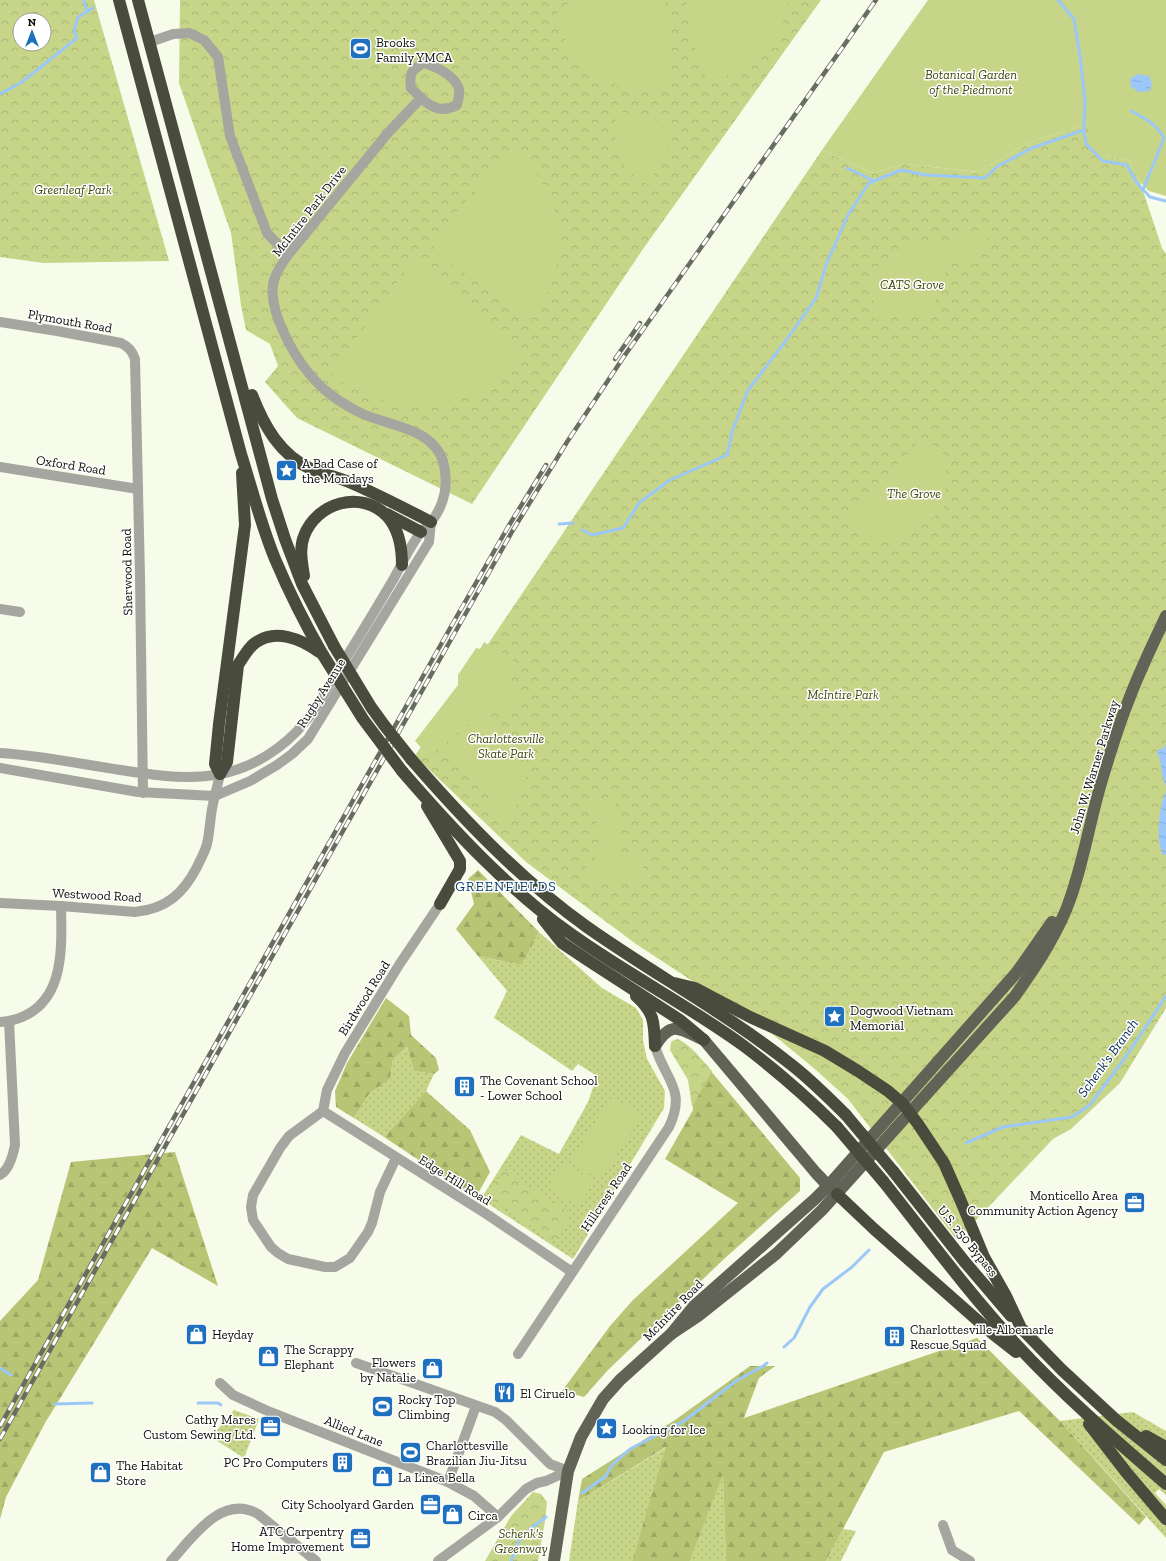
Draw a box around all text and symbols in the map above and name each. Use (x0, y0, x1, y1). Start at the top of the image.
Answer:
north arrow (12, 12, 52, 52)
text: N (28, 16, 37, 29)
place label: Brooks Family YMCA (376, 35, 453, 65)
sports icon: Brooks Family YMCA (347, 36, 373, 62)
park label: Botanical Garden of the Piedmont (925, 67, 1017, 97)
street label: McIntire Park Drive (269, 163, 349, 259)
park label: Greenleaf Park (34, 182, 112, 197)
park label: CATS Grove (880, 277, 944, 292)
street label: Plymouth Road (27, 306, 113, 336)
street label: Oxford Road (35, 452, 107, 478)
place label: A Bad Case of the Mondays (302, 456, 378, 486)
place icon: A Bad Case of the Mondays (274, 457, 300, 483)
park label: The Grove (887, 486, 941, 501)
street label: Sherwood Road (119, 528, 135, 616)
street label: Rugby Avenue (294, 655, 348, 731)
park label: McIntire Park (807, 687, 879, 702)
street label: John W. Warner Parkway (1066, 698, 1122, 836)
park label: Charlottesville Skate Park (468, 731, 545, 761)
district label: GREENFIELDS (455, 878, 557, 895)
street label: Westwood Road (52, 885, 142, 905)
street label: Birdwood Road (335, 958, 393, 1038)
place label: Dogwood Vietnam Memorial (850, 1003, 954, 1033)
place icon: Dogwood Vietnam Memorial (822, 1004, 848, 1030)
water label: Schenk's Branch (1074, 1016, 1142, 1100)
place label: The Covenant School - Lower School (480, 1073, 598, 1103)
building icon: The Covenant School - Lower School (452, 1074, 478, 1100)
street label: Edge Hill Road (416, 1152, 494, 1208)
street label: Hillcrest Road (578, 1160, 634, 1234)
place label: Monticello Area Community Action Agency (967, 1188, 1119, 1218)
office icon: Monticello Area Community Action Agency (1121, 1189, 1147, 1215)
street label: U.S. 250 Bypass (935, 1202, 1001, 1280)
street label: McIntire Road (640, 1276, 706, 1344)
shop icon: Heyday (183, 1321, 209, 1347)
place label: Charlottesville-Albemarle Rescue Squad (910, 1322, 1054, 1352)
building icon: Charlottesville-Albemarle Rescue Squad (882, 1323, 908, 1349)
place label: Heyday (212, 1327, 254, 1342)
place label: The Scrappy Elephant (284, 1342, 354, 1372)
shop icon: The Scrappy Elephant (256, 1343, 282, 1369)
place label: Flowers by Natalie (359, 1355, 416, 1385)
shop icon: Flowers by Natalie (419, 1356, 445, 1382)
restaurant icon: El Ciruelo (491, 1380, 517, 1406)
place label: El Ciruelo (520, 1386, 575, 1401)
place label: Rocky Top Climbing (398, 1392, 455, 1422)
sports icon: Rocky Top Climbing (369, 1393, 395, 1419)
place label: Cathy Mares Custom Sewing Ltd. (143, 1412, 256, 1442)
street label: Allied Lane (322, 1412, 386, 1450)
office icon: Cathy Mares Custom Sewing Ltd. (258, 1413, 284, 1439)
place icon: Looking for Ice (593, 1416, 619, 1442)
place label: Looking for Ice (622, 1422, 705, 1437)
place label: Charlottesville Brazilian Jiu-Jitsu (426, 1438, 527, 1468)
sports icon: Charlottesville Brazilian Jiu-Jitsu (398, 1439, 424, 1465)
building icon: PC Pro Computers (330, 1449, 356, 1475)
place label: PC Pro Computers (224, 1455, 328, 1470)
place label: The Habitat Store (116, 1458, 183, 1488)
shop icon: The Habitat Store (88, 1459, 114, 1485)
shop icon: La Linea Bella (369, 1464, 395, 1490)
place label: La Linea Bella (398, 1470, 476, 1485)
office icon: City Schoolyard Garden (417, 1491, 443, 1517)
place label: City Schoolyard Garden (281, 1497, 415, 1512)
shop icon: Circa (439, 1502, 465, 1528)
place label: Circa (468, 1508, 499, 1523)
place label: ATC Carpentry Home Improvement (231, 1524, 344, 1554)
office icon: ATC Carpentry Home Improvement (347, 1525, 373, 1551)
park label: Schenk's Greenway (494, 1526, 548, 1556)

